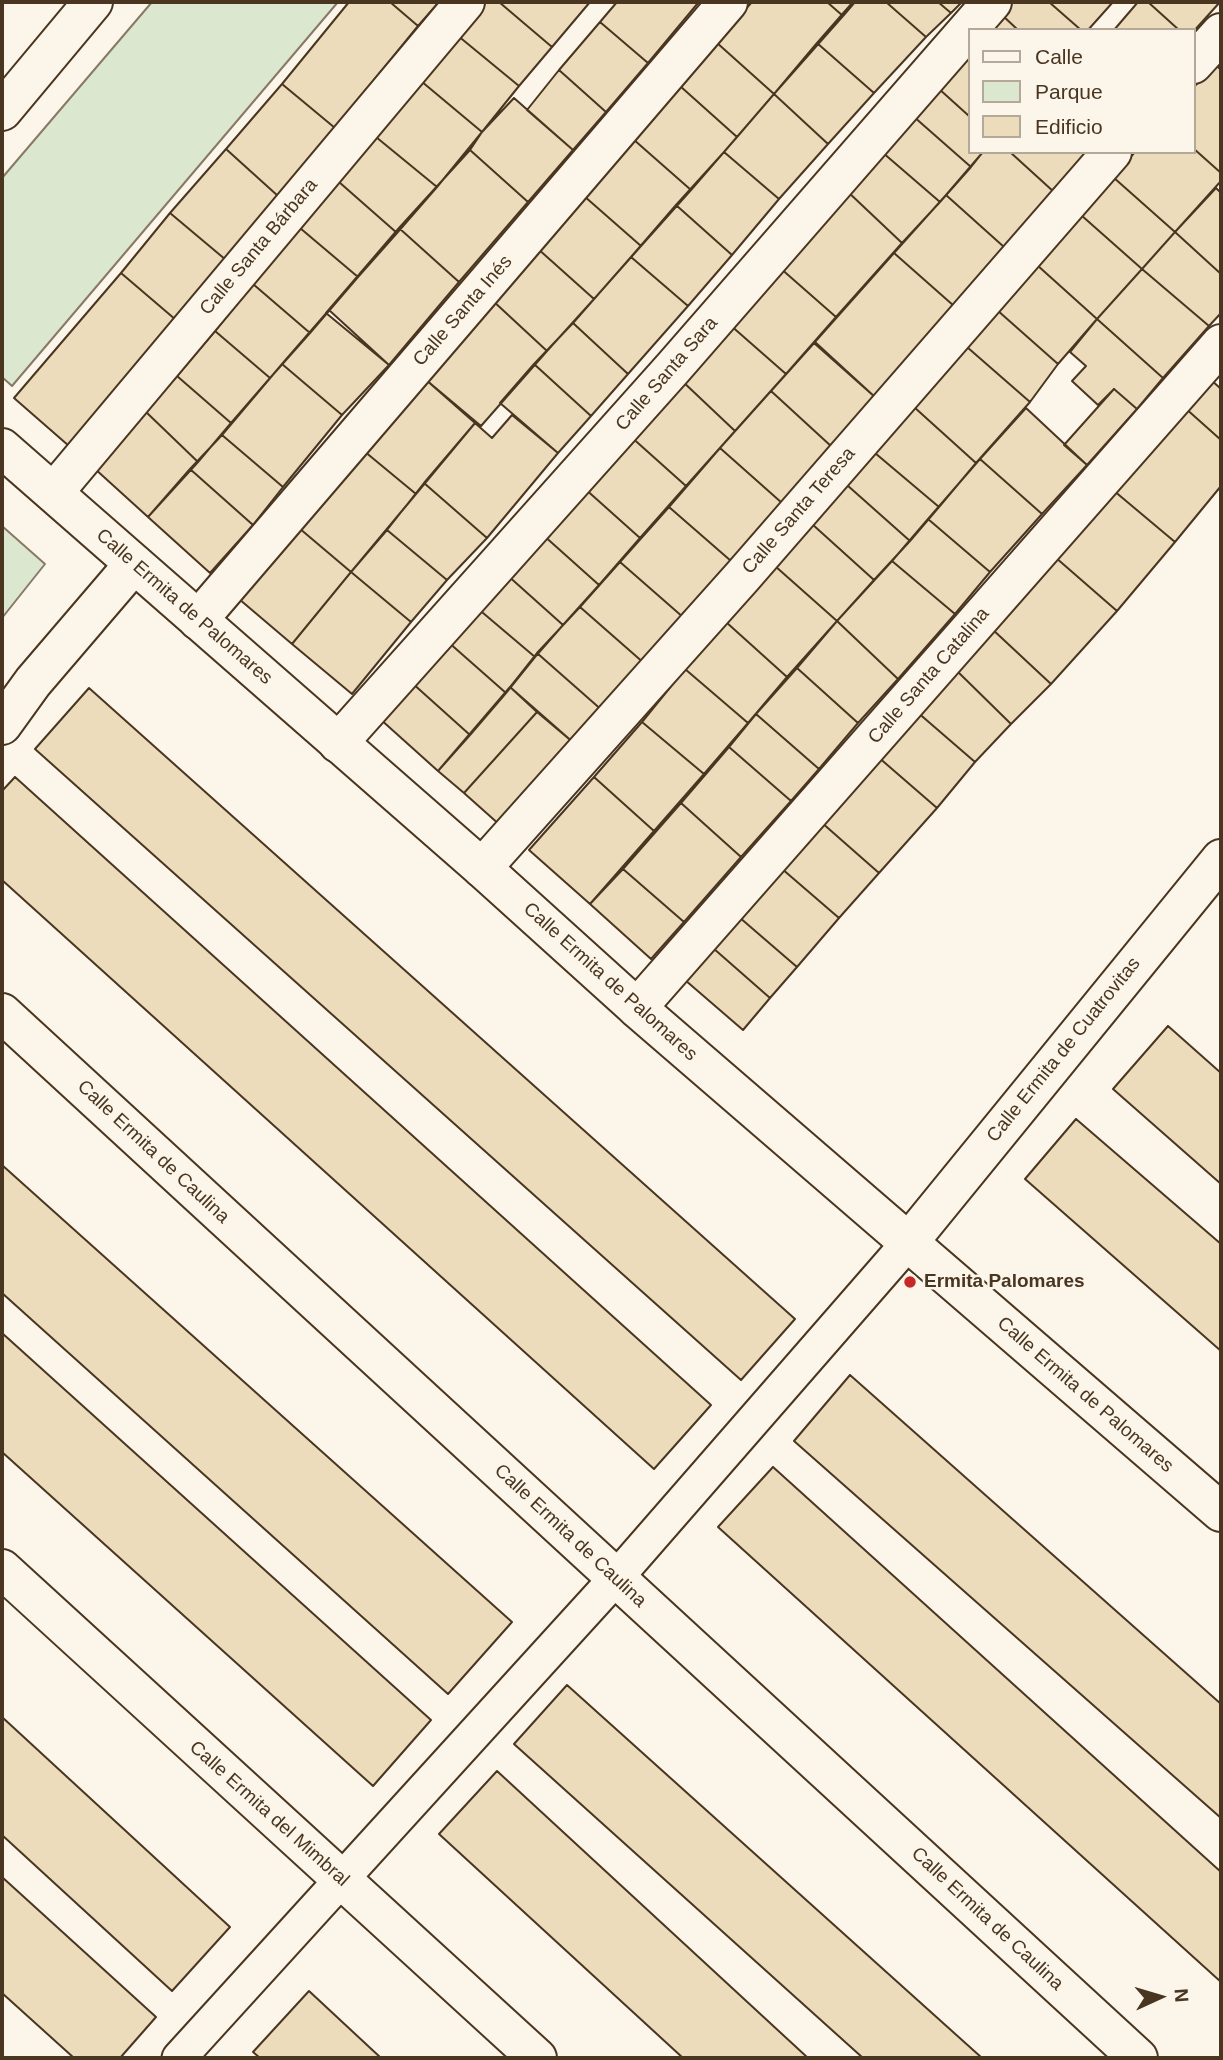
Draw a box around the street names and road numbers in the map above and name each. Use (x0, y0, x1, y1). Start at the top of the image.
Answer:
street label: Calle Santa Bárbara (195, 174, 323, 320)
street label: Calle Santa Inés (409, 251, 517, 371)
street label: Calle Santa Sara (611, 312, 723, 436)
street label: Calle Santa Teresa (738, 443, 860, 579)
street label: Calle Ermita de Palomares (91, 524, 277, 690)
street label: Calle Santa Catalina (864, 603, 994, 749)
street label: Calle Ermita de Palomares (518, 898, 702, 1066)
street label: Calle Ermita de Cuatrovitas (982, 953, 1146, 1147)
street label: Calle Ermita de Caulina (72, 1076, 234, 1228)
street label: Calle Ermita de Palomares (992, 1312, 1178, 1478)
street label: Calle Ermita de Caulina (489, 1460, 651, 1612)
street label: Calle Ermita del Mimbral (184, 1736, 354, 1892)
street label: Calle Ermita de Caulina (906, 1843, 1068, 1995)

